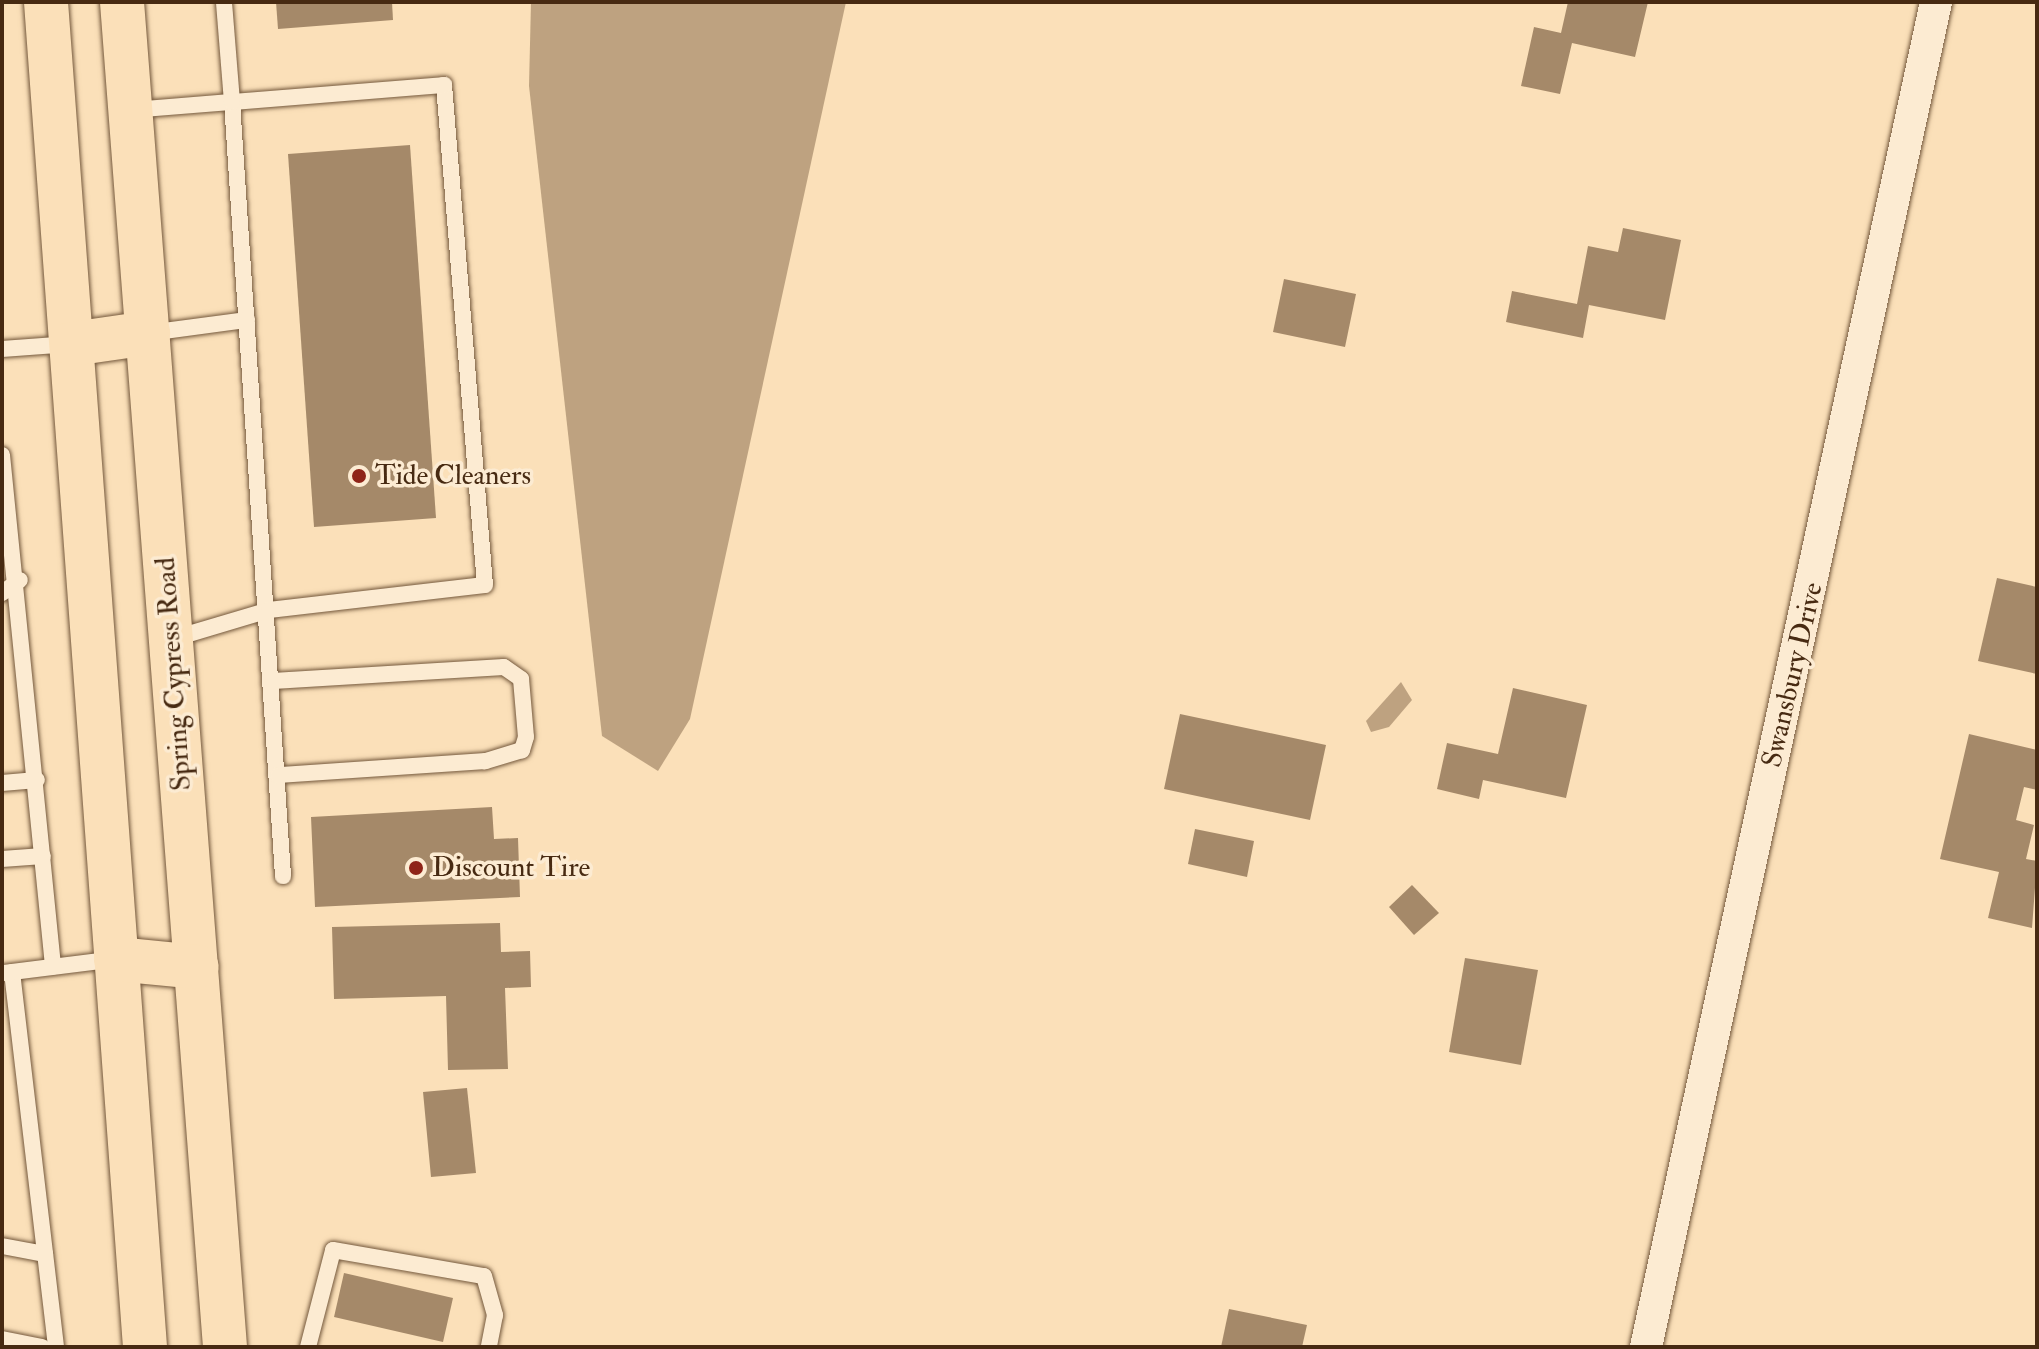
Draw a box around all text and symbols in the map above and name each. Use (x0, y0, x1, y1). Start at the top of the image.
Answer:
place label: Tide Cleaners (375, 459, 531, 493)
marker: Tide Cleaners (350, 467, 368, 485)
street label: Spring Cypress Road (149, 556, 199, 792)
street label: Swansbury Drive (1755, 579, 1831, 771)
place label: Discount Tire (432, 851, 590, 885)
marker: Discount Tire (407, 859, 425, 877)

